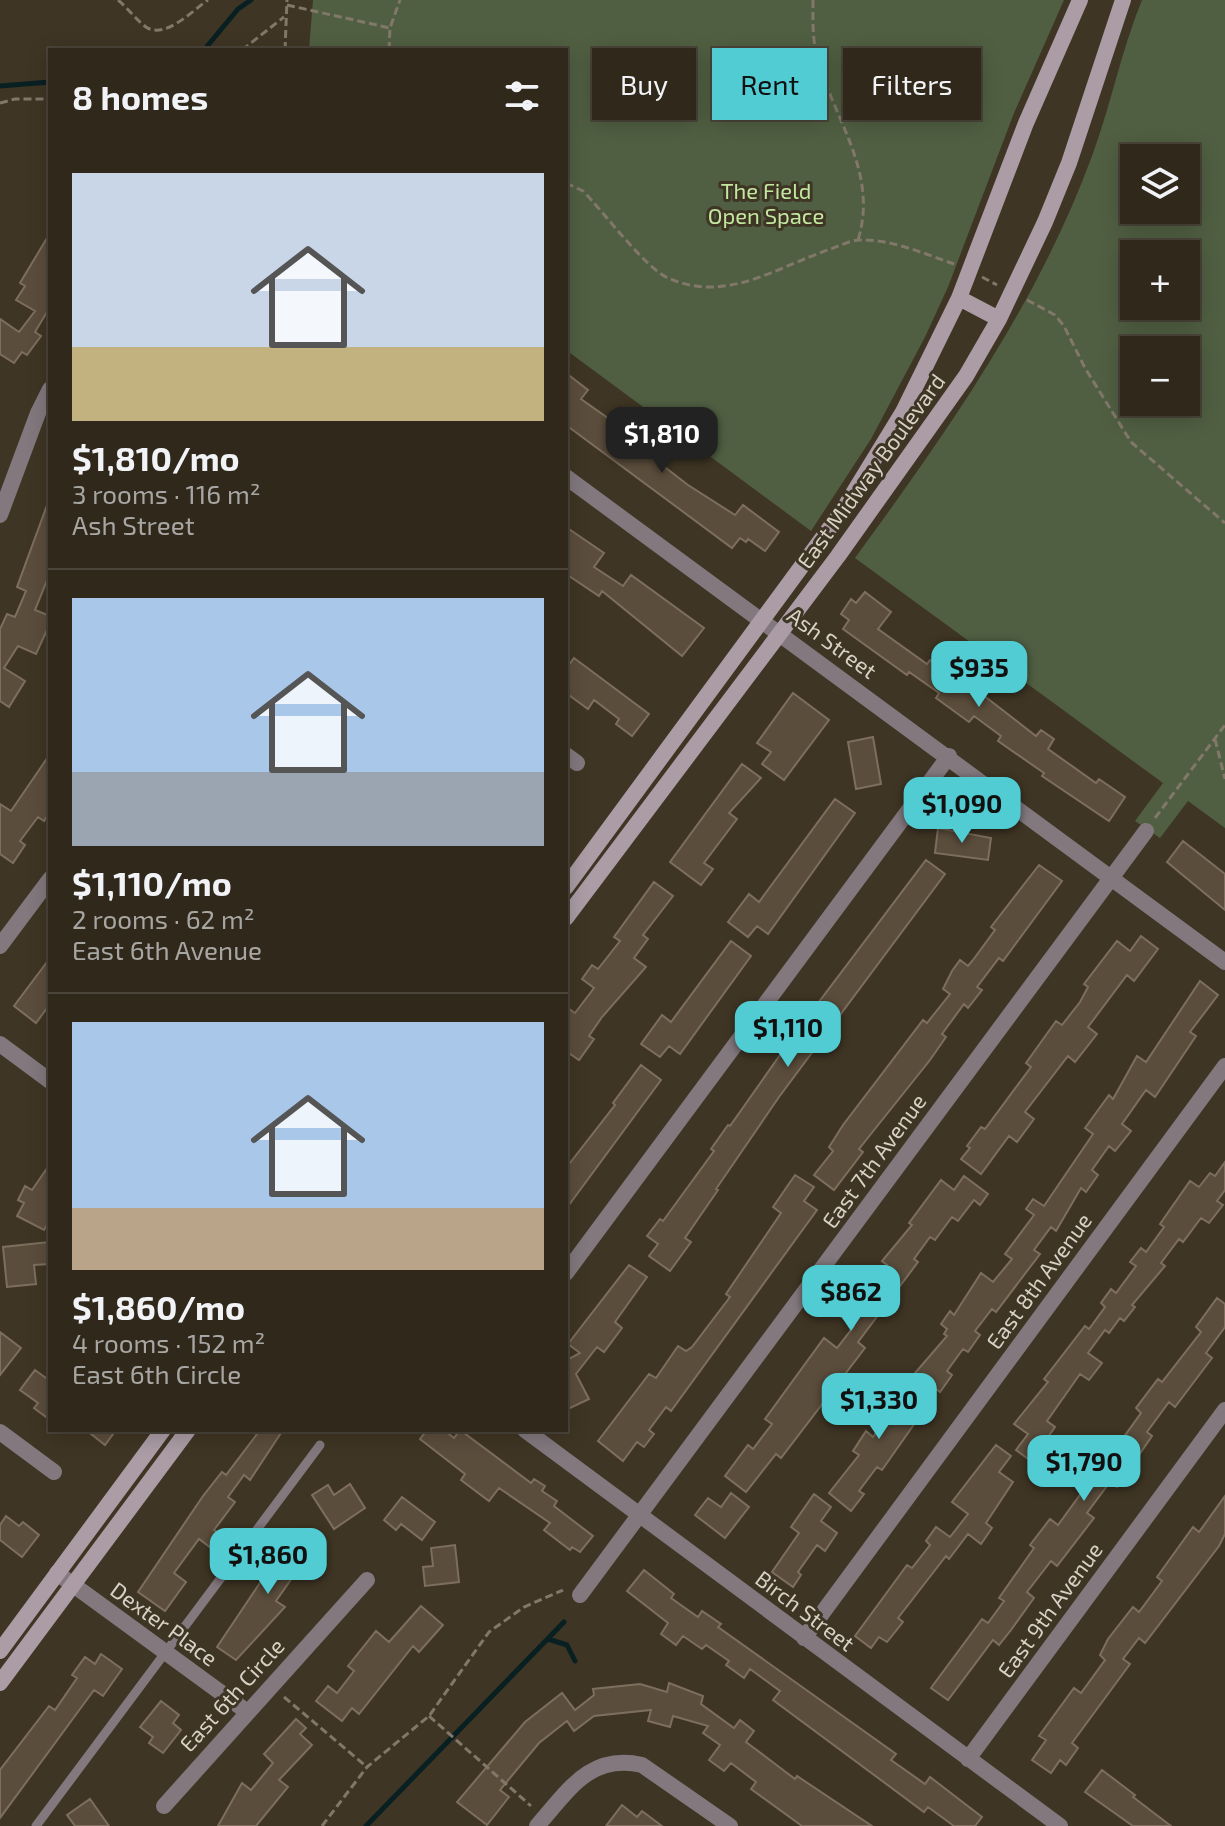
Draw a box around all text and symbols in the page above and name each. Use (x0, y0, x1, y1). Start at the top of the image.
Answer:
chip: Buy (592, 48, 696, 120)
chip: Rent (712, 48, 827, 120)
chip: Filters (843, 48, 981, 120)
icon: filters (500, 74, 544, 118)
text: 8 homes (72, 76, 208, 117)
map controls (1120, 144, 1200, 416)
button: layers (1120, 144, 1200, 224)
park label: The Field Open Space (708, 177, 824, 228)
icon: home (236, 225, 380, 369)
button: + (1120, 240, 1200, 320)
button: − (1120, 336, 1200, 416)
street label: East Midway Boulevard (791, 368, 950, 573)
pin: $1,810 (597, 407, 727, 475)
text: $1,810 (624, 417, 700, 448)
text: $1,810/mo (72, 437, 240, 478)
text: 3 rooms · 116 m² (72, 478, 261, 509)
text: Ash Street (72, 509, 195, 540)
street label: Ash Street (783, 601, 882, 683)
pin: $935 (932, 641, 1026, 709)
icon: home (236, 650, 380, 794)
text: $935 (949, 651, 1009, 682)
pin: $1,090 (897, 777, 1027, 845)
text: $1,090 (922, 787, 1002, 818)
text: $1,110/mo (72, 862, 232, 903)
text: 2 rooms · 62 m² (72, 903, 255, 934)
text: East 6th Avenue (72, 934, 262, 965)
pin: $1,110 (723, 1001, 853, 1069)
text: $1,110 (753, 1011, 823, 1042)
icon: home (236, 1074, 380, 1218)
street label: East 7th Avenue (816, 1088, 931, 1233)
street label: East 8th Avenue (980, 1207, 1096, 1353)
pin: $862 (804, 1265, 898, 1333)
text: $862 (820, 1275, 882, 1306)
text: $1,860/mo (72, 1286, 245, 1327)
text: 4 rooms · 152 m² (72, 1327, 265, 1358)
text: East 6th Circle (72, 1358, 241, 1389)
pin: $1,330 (814, 1373, 944, 1441)
text: $1,330 (840, 1383, 918, 1414)
pin: $1,790 (1019, 1435, 1149, 1503)
text: $1,790 (1045, 1445, 1123, 1476)
pin: $1,860 (203, 1528, 333, 1596)
street label: East 9th Avenue (991, 1537, 1107, 1682)
text: $1,860 (228, 1538, 308, 1569)
street label: Birch Street (751, 1565, 860, 1656)
street label: Dexter Place (106, 1576, 223, 1671)
street label: East 6th Circle (174, 1632, 289, 1756)

